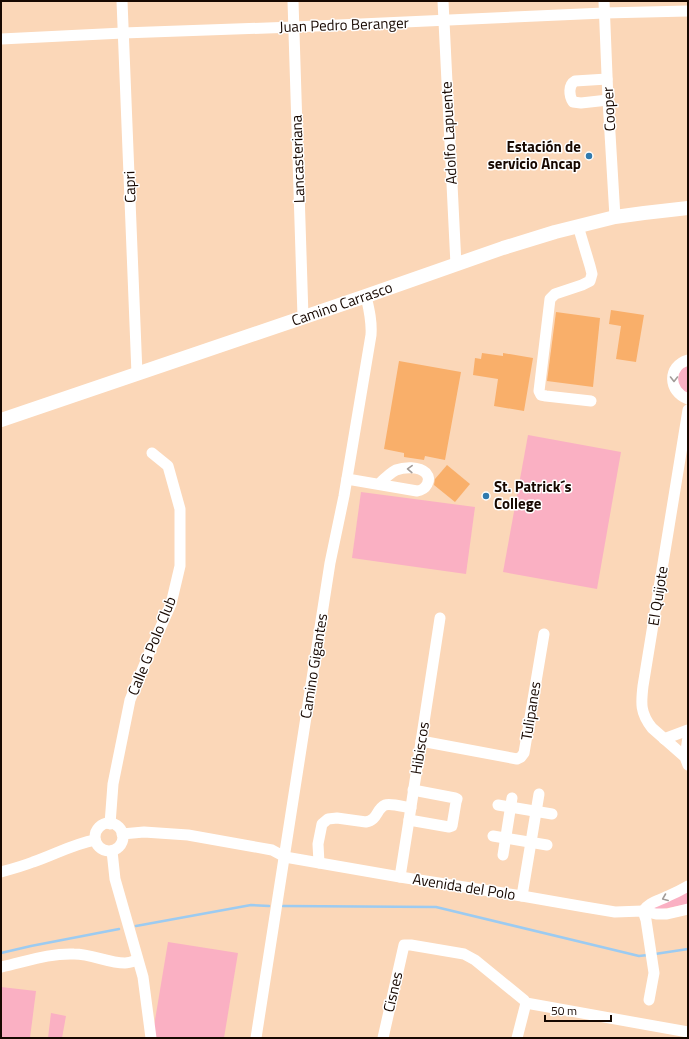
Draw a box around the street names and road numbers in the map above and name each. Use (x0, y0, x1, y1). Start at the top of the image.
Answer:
street label: Juan Pedro Beranger (279, 11, 409, 38)
street label: Adolfo Lapuente (434, 81, 463, 185)
street label: Cooper (596, 86, 621, 132)
street label: Lancasteriana (284, 114, 311, 203)
street label: Capri (117, 171, 142, 203)
street label: Camino Carrasco (288, 275, 396, 332)
street label: El Quijote (641, 564, 674, 627)
street label: Calle G Polo Club (121, 593, 182, 699)
street label: Camino Gigantes (294, 612, 333, 720)
street label: Tulipanes (515, 680, 547, 742)
street label: Hibiscos (404, 720, 435, 776)
street label: Avenida del Polo (411, 867, 517, 906)
street label: Cisnes (377, 969, 408, 1014)

